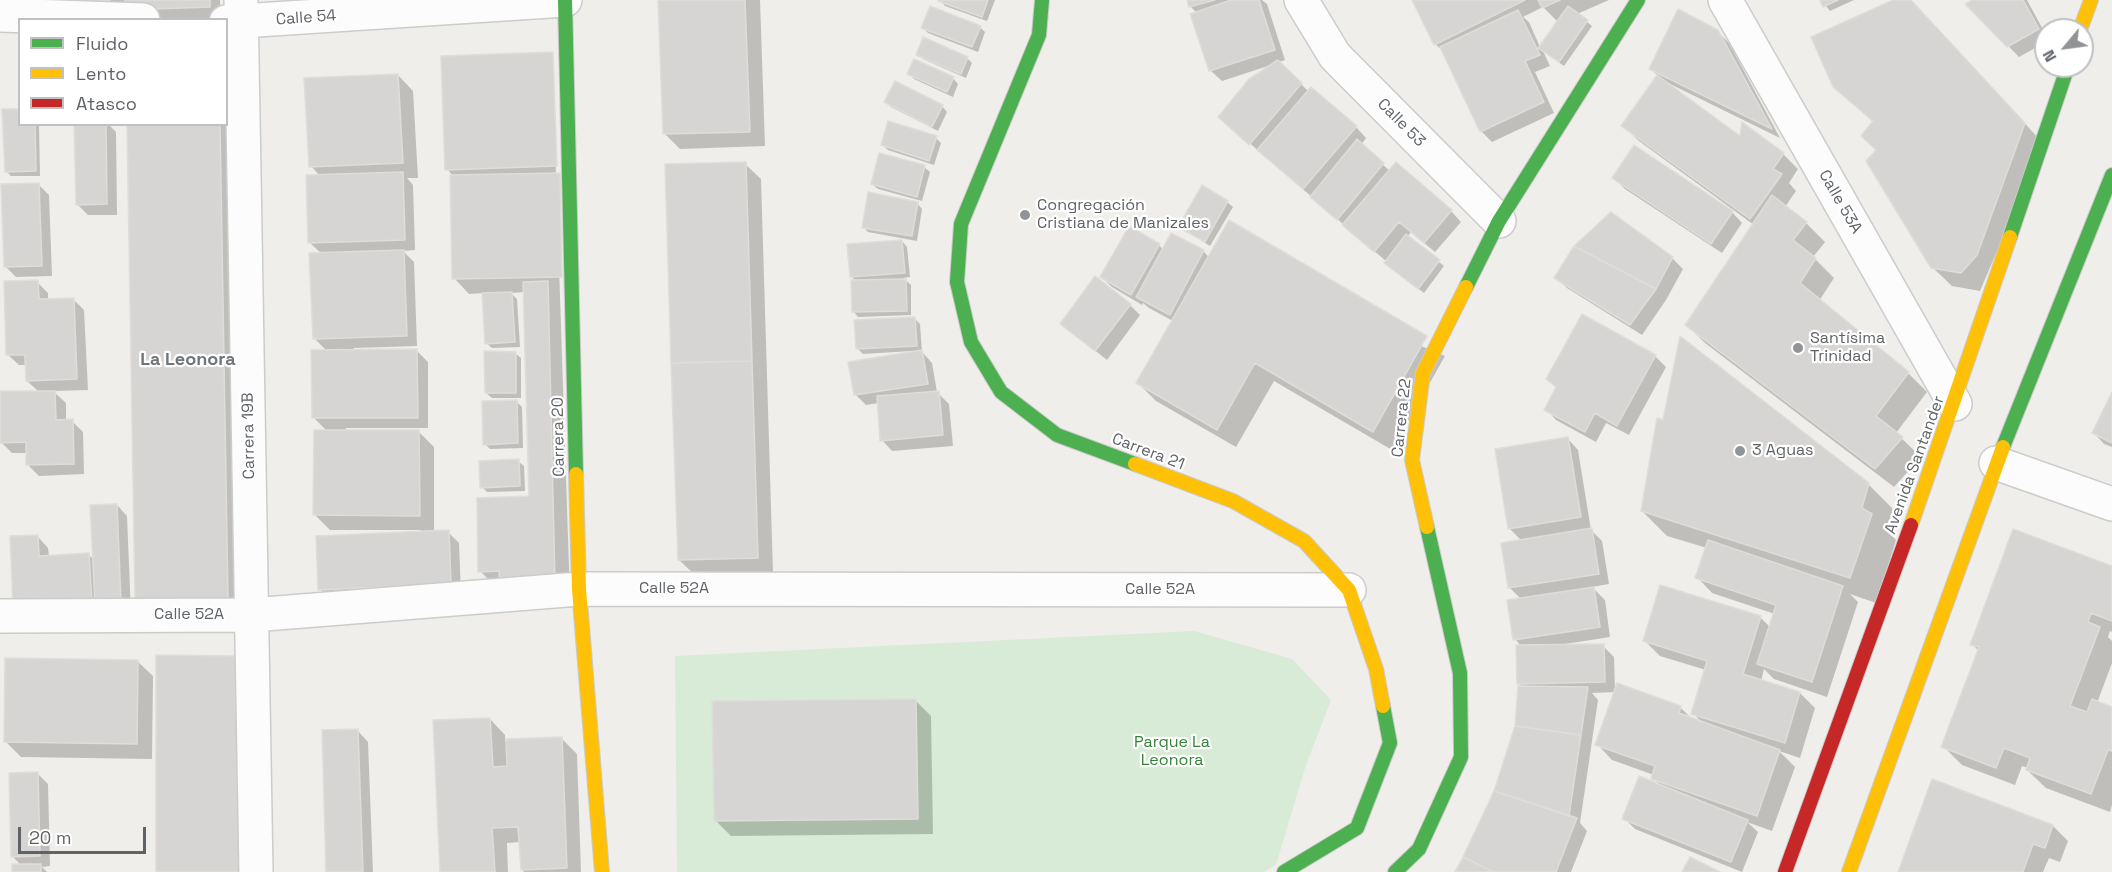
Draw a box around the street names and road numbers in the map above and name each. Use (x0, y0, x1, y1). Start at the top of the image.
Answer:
street label: Calle 54 (275, 6, 337, 30)
street label: Calle 53 (1373, 95, 1429, 151)
street label: Calle 53A (1814, 167, 1866, 237)
street label: Carrera 22 (1388, 378, 1416, 458)
street label: Carrera 19B (239, 392, 259, 480)
street label: Avenida Santander (1881, 393, 1949, 537)
street label: Carrera 20 (549, 397, 569, 477)
street label: Carrera 21 (1109, 429, 1187, 475)
street label: Calle 52A (639, 579, 709, 599)
street label: Calle 52A (1125, 580, 1195, 600)
street label: Calle 52A (154, 605, 224, 625)

